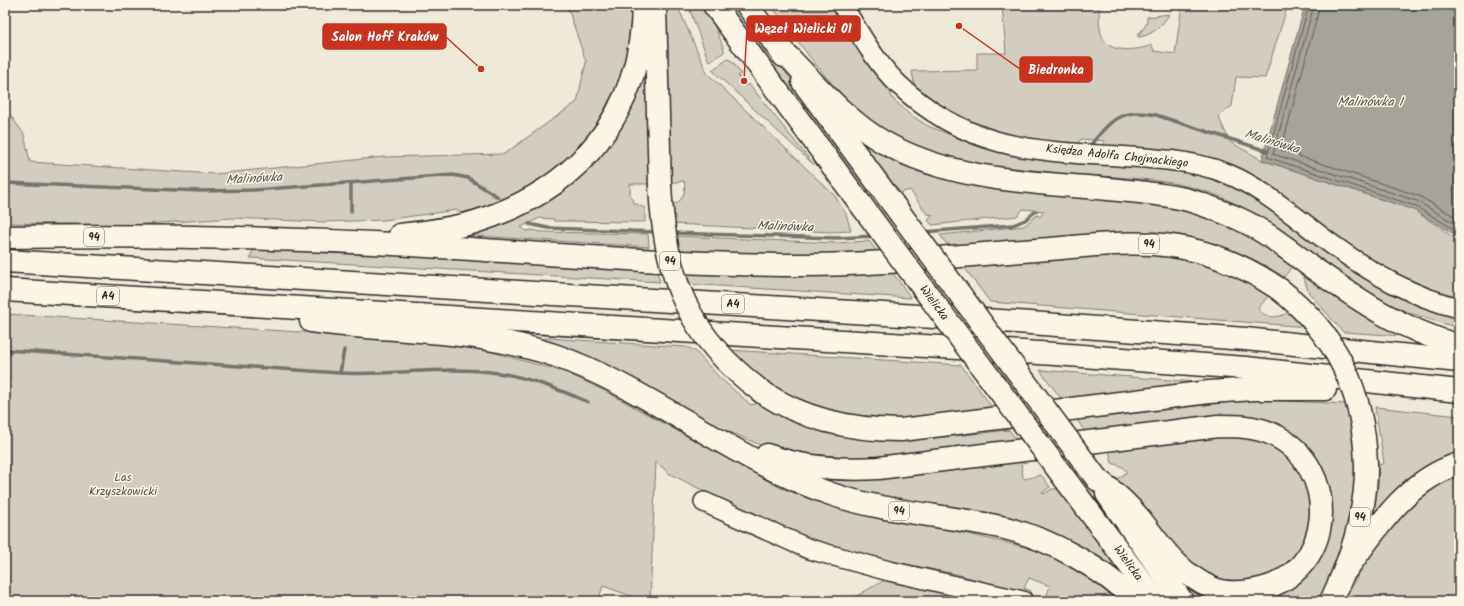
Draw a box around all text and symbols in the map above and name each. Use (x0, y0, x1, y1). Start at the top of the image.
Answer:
callout: Węzeł Wielicki 01 (747, 16, 860, 41)
text: Węzeł Wielicki 01 (754, 19, 852, 40)
callout: Salon Hoff Kraków (323, 24, 446, 49)
text: Salon Hoff Kraków (332, 27, 439, 48)
callout: Biedronka (1020, 57, 1092, 82)
text: Biedronka (1028, 60, 1084, 81)
water label: Malinówka 1 (1337, 92, 1405, 113)
water label: Malinówka (1242, 124, 1303, 161)
street label: Księdza Adolfa Chojnackiego (1045, 139, 1189, 173)
water label: Malinówka (225, 167, 284, 191)
water label: Malinówka (756, 216, 814, 239)
road number: 94 (84, 228, 104, 246)
road number: 94 (1139, 235, 1159, 253)
road number: 94 (660, 252, 680, 270)
street label: Wielicka (914, 281, 954, 325)
road number: A4 (97, 287, 119, 305)
road number: A4 (722, 295, 744, 313)
park label: Las Krzyszkowicki (89, 468, 158, 501)
road number: 94 (889, 502, 909, 520)
road number: 94 (1350, 508, 1370, 526)
street label: Wielicka (1109, 541, 1148, 585)

